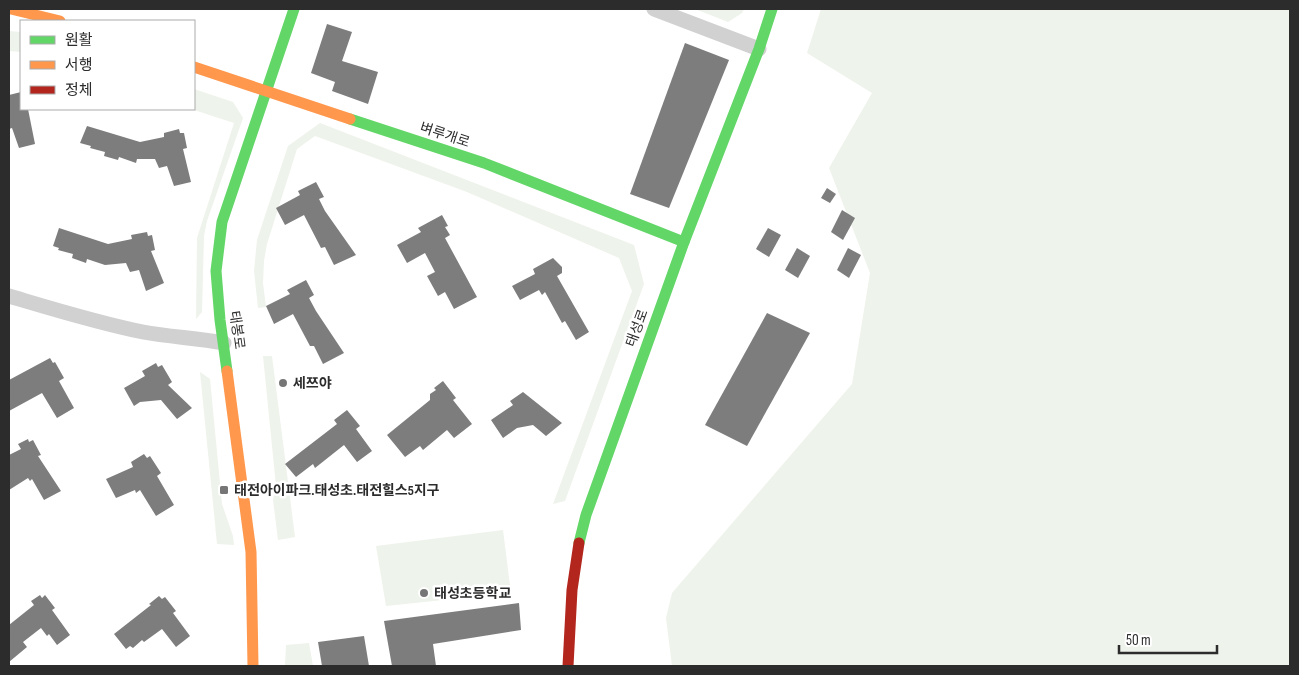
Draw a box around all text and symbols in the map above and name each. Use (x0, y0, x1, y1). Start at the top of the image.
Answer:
legend (20, 20, 195, 110)
text: 원활 (65, 31, 93, 50)
text: 서행 (65, 56, 93, 75)
text: 정체 (65, 81, 93, 100)
street label: 벼루개로 (418, 119, 472, 151)
street label: 태성로 (622, 307, 652, 349)
street label: 태봉로 (226, 310, 248, 350)
place label: 세쯔야 (293, 375, 332, 392)
marker: 세쯔야 (277, 377, 289, 389)
place label: 태전아이파크.태성초.태전힐스5지구 (234, 482, 440, 499)
marker: 태전아이파크.태성초.태전힐스5지구 (218, 484, 230, 496)
place label: 태성초등학교 (434, 585, 511, 602)
marker: 태성초등학교 (418, 587, 430, 599)
scale bar (1119, 622, 1216, 654)
text: 50 m (1126, 631, 1151, 650)

